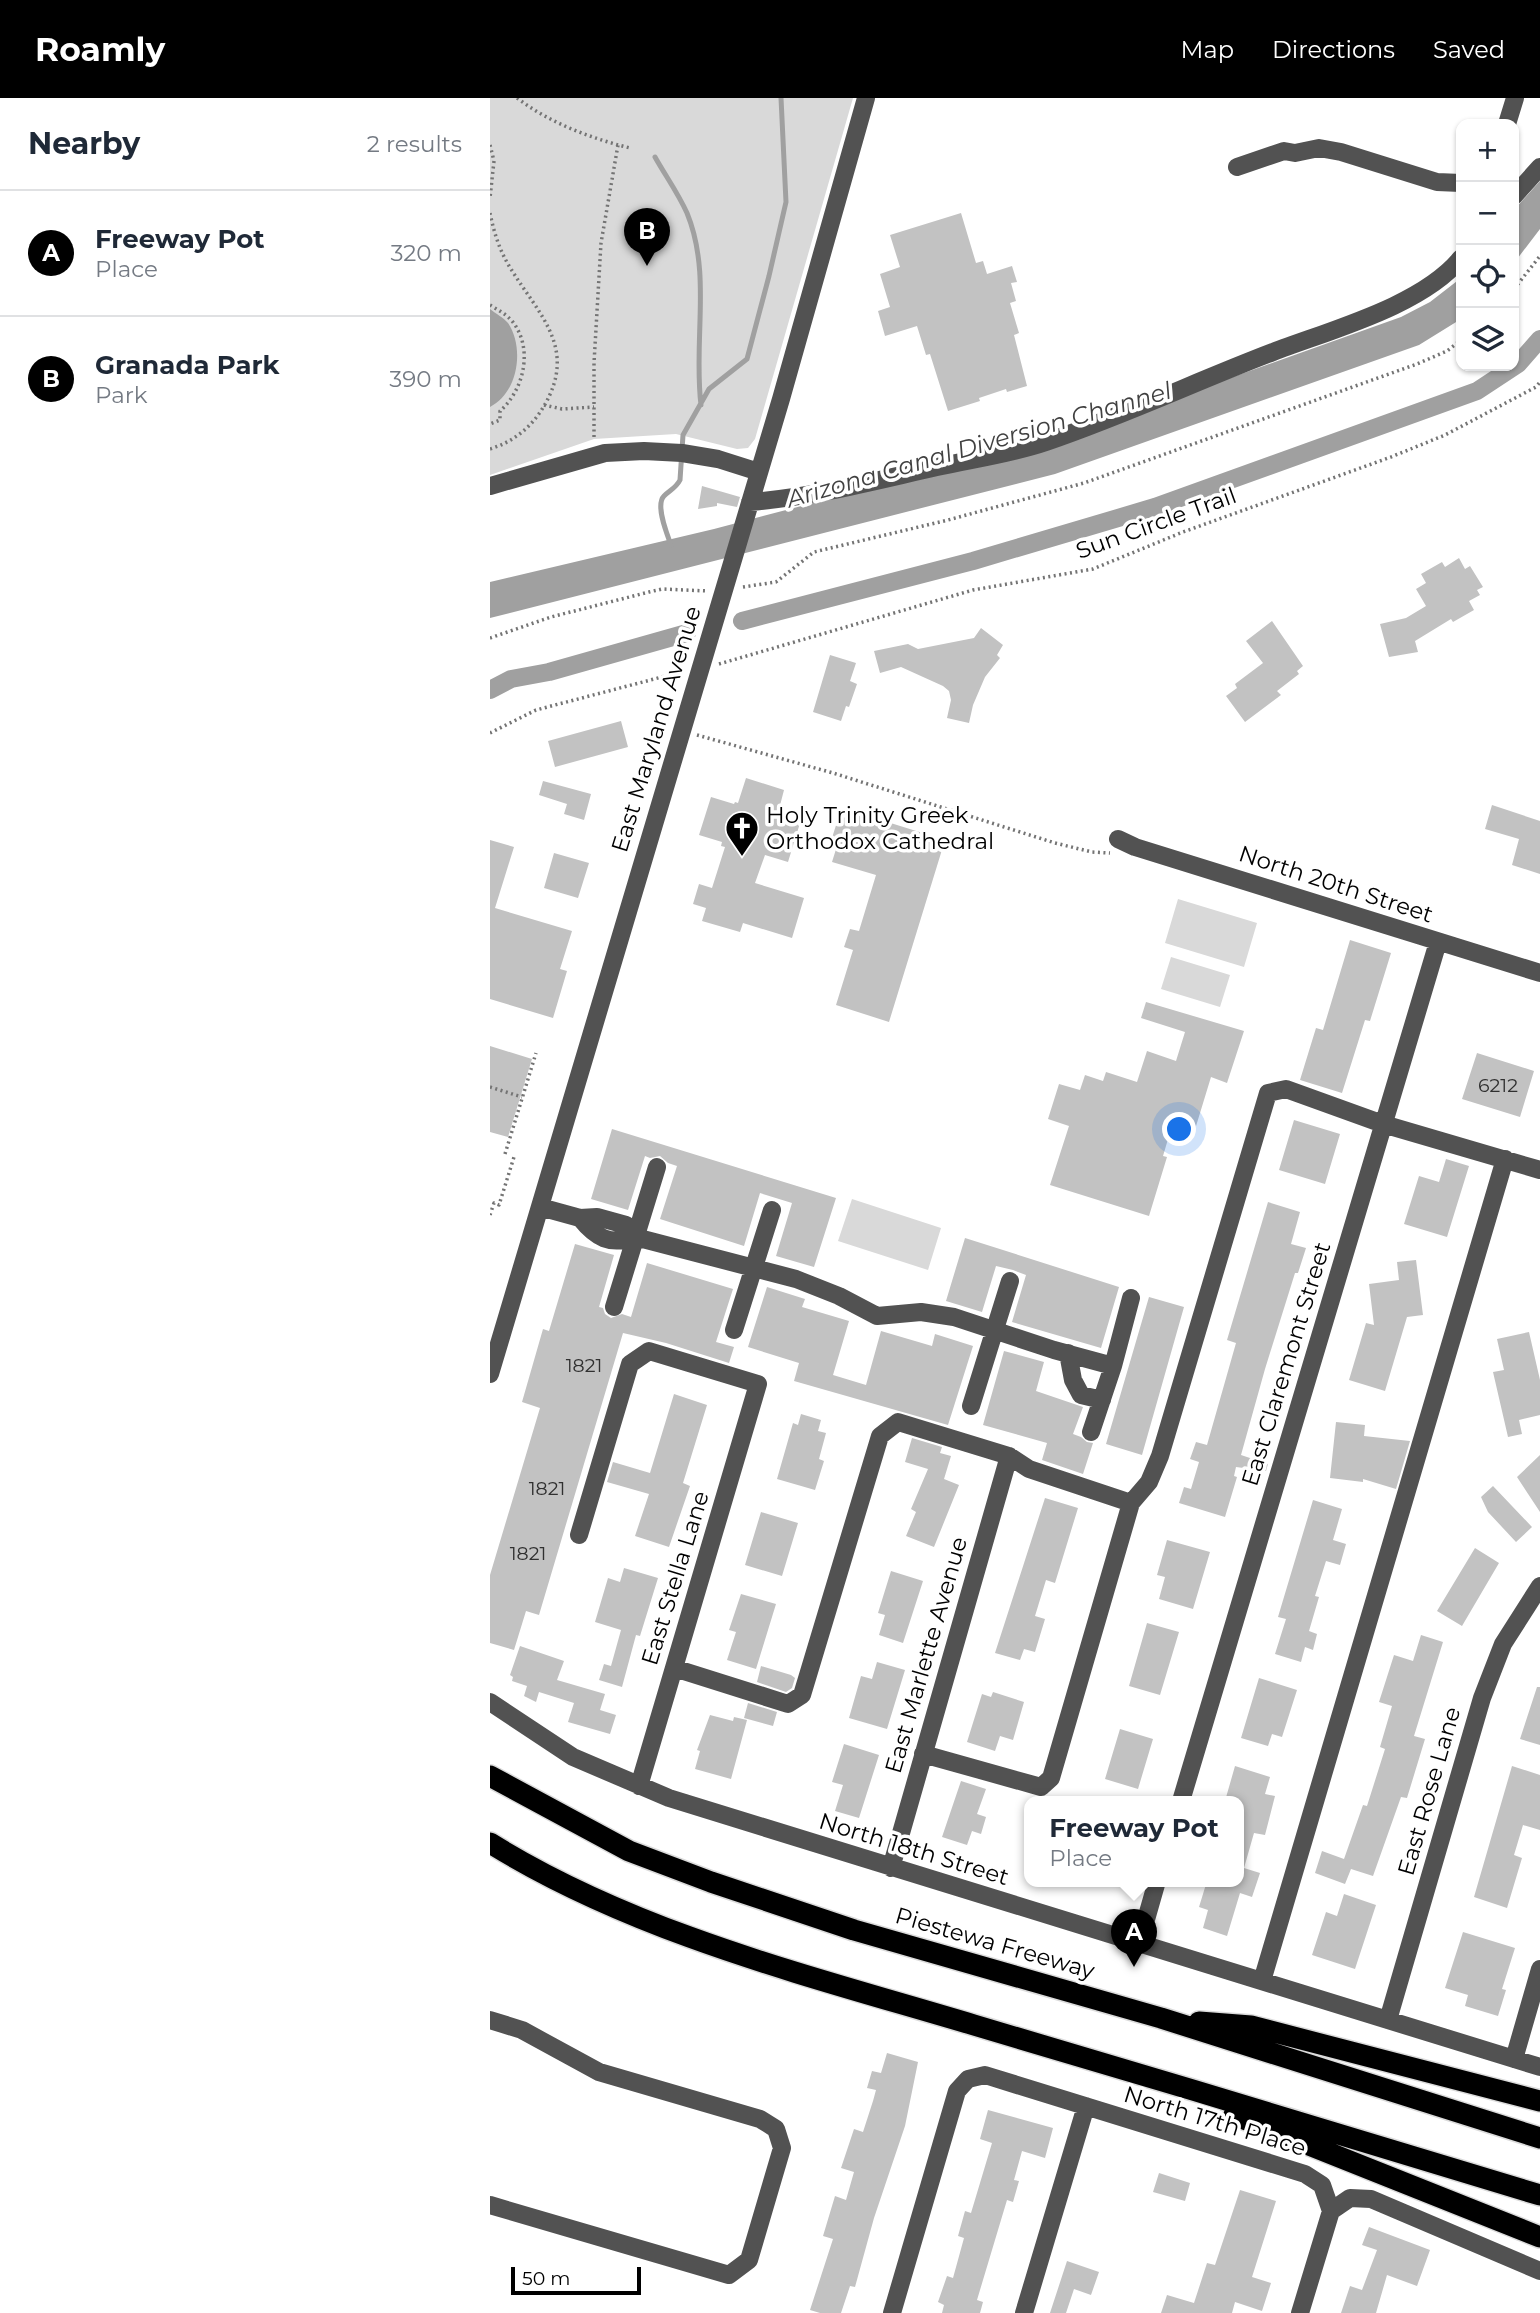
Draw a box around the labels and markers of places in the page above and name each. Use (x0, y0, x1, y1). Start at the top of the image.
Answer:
pin: B (624, 208, 670, 266)
place label: Holy Trinity Greek Orthodox Cathedral (766, 801, 994, 855)
church icon: Holy Trinity Greek Orthodox Cathedral (723, 809, 761, 858)
pin: A (1111, 1909, 1157, 1967)

